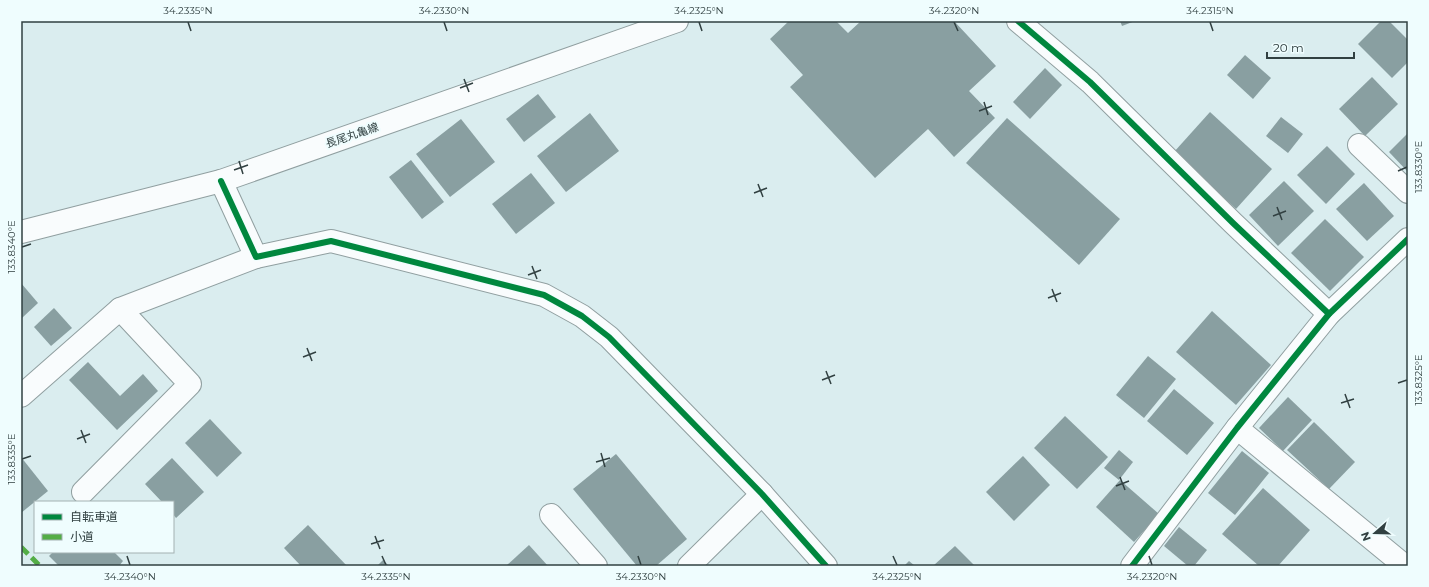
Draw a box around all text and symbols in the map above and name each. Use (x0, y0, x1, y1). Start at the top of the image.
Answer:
text: 34.2335°N (163, 4, 213, 17)
text: 34.2330°N (419, 4, 469, 17)
text: 34.2325°N (674, 4, 724, 17)
text: 34.2320°N (929, 4, 979, 17)
text: 34.2315°N (1186, 4, 1234, 17)
scale bar (1267, 34, 1354, 60)
text: 20 m (1273, 40, 1304, 55)
street label: 長尾丸亀線 (324, 119, 380, 151)
text: 133.8330°E (1412, 141, 1425, 193)
text: 133.8340°E (5, 220, 18, 274)
text: 133.8325°E (1412, 354, 1425, 406)
text: 133.8335°E (5, 433, 18, 484)
legend (34, 501, 174, 553)
text: 自転車道 (70, 509, 118, 524)
north arrow (1355, 513, 1395, 553)
text: 小道 (70, 529, 94, 544)
text: N (1358, 530, 1374, 543)
text: 34.2340°N (104, 570, 156, 583)
text: 34.2335°N (361, 570, 411, 583)
text: 34.2330°N (616, 570, 666, 583)
text: 34.2325°N (872, 570, 922, 583)
text: 34.2320°N (1127, 570, 1177, 583)

